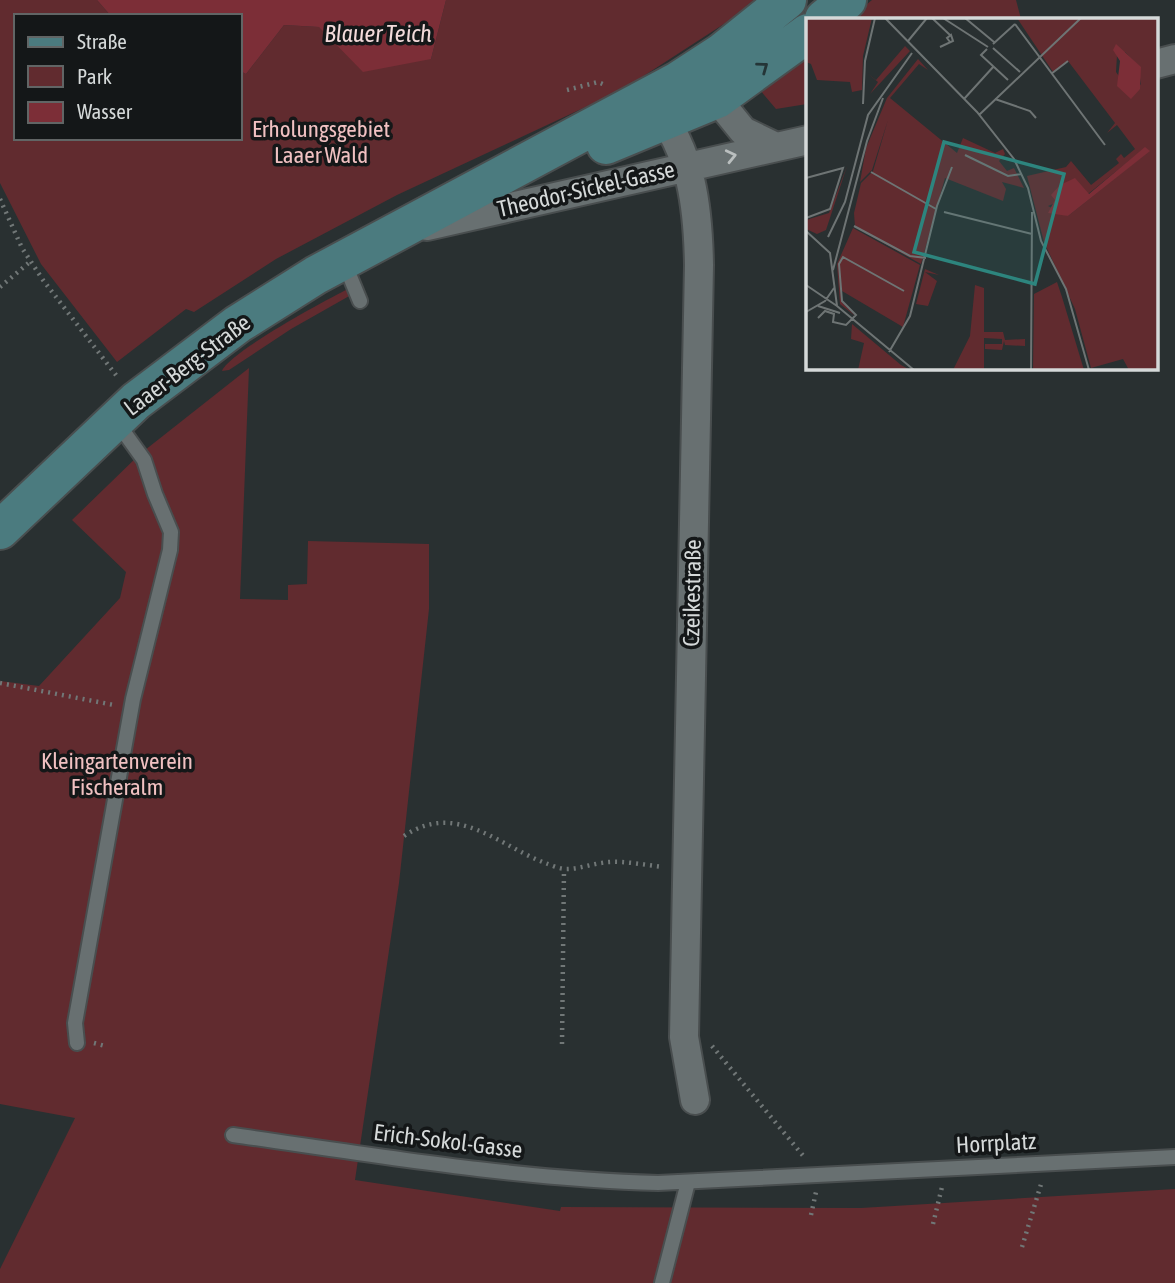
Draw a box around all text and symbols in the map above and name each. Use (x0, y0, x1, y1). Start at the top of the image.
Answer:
legend (14, 14, 242, 140)
inset map (806, 18, 1158, 369)
water label: Blauer Teich (324, 20, 432, 47)
text: Straße (77, 29, 127, 53)
one-way arrow (755, 63, 768, 75)
text: Park (77, 64, 112, 88)
text: Wasser (77, 99, 133, 123)
park label: Erholungsgebiet Laaer Wald (252, 116, 390, 168)
one-way arrow (725, 150, 737, 164)
street label: Theodor-Sickel-Gasse (495, 156, 677, 222)
street label: Laaer-Berg-Straße (119, 309, 255, 421)
street label: Czeikestraße (678, 539, 706, 647)
park label: Kleingartenverein Fischeralm (41, 748, 193, 800)
street label: Erich-Sokol-Gasse (372, 1119, 524, 1163)
street label: Horrplatz (955, 1128, 1037, 1158)

